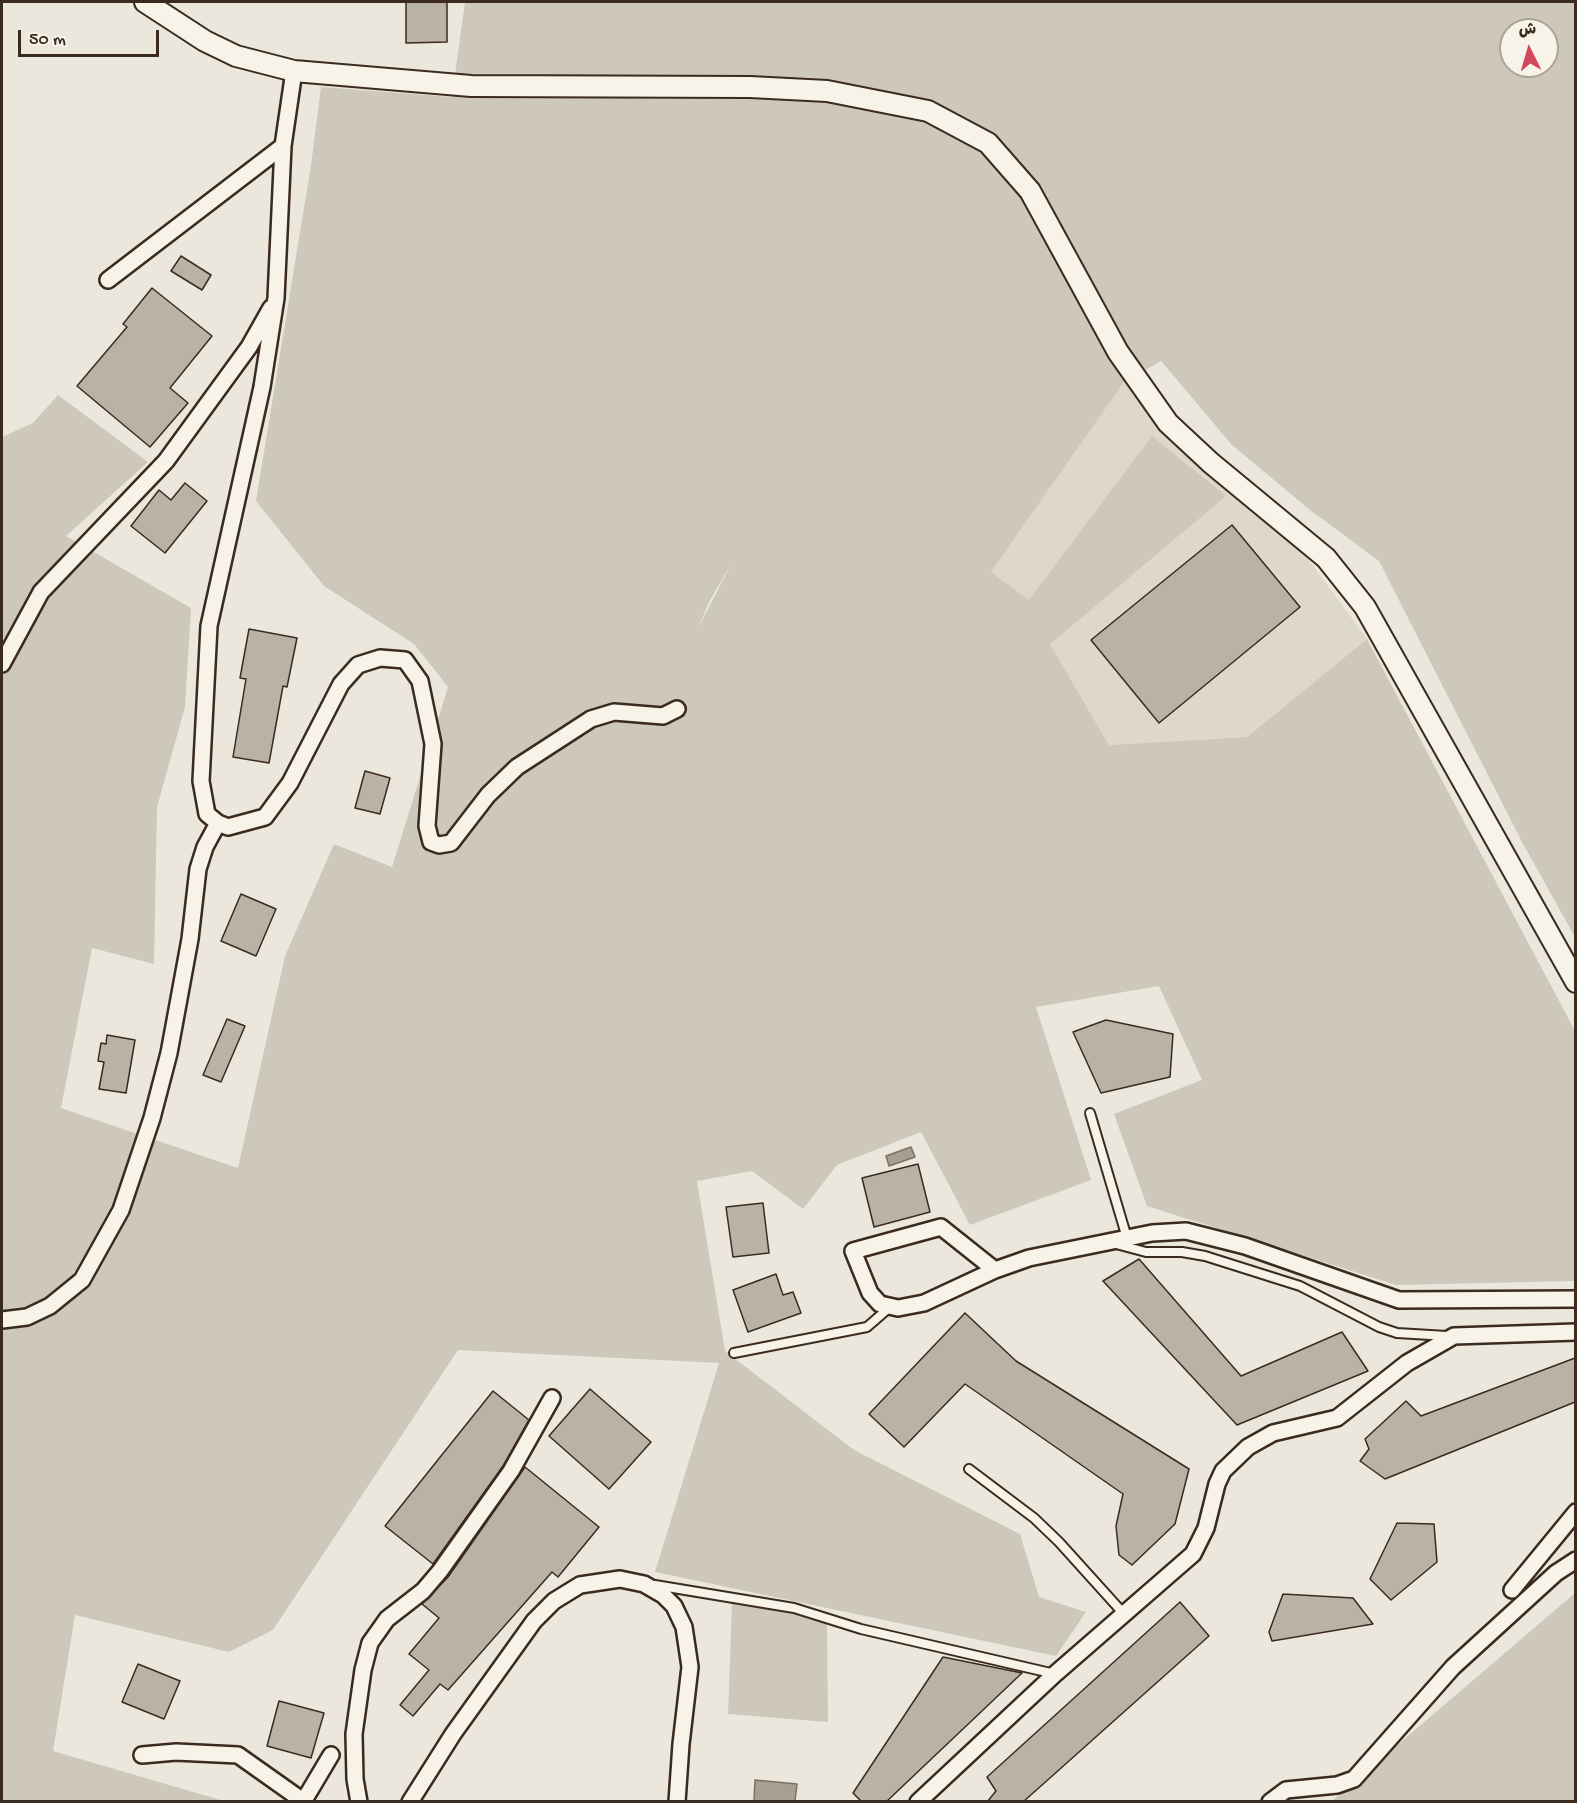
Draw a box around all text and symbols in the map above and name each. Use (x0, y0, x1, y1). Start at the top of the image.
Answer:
scale bar (21, 18, 162, 56)
north arrow (1499, 18, 1559, 78)
text: ش (1518, 21, 1537, 42)
text: 50 m (29, 30, 66, 51)

